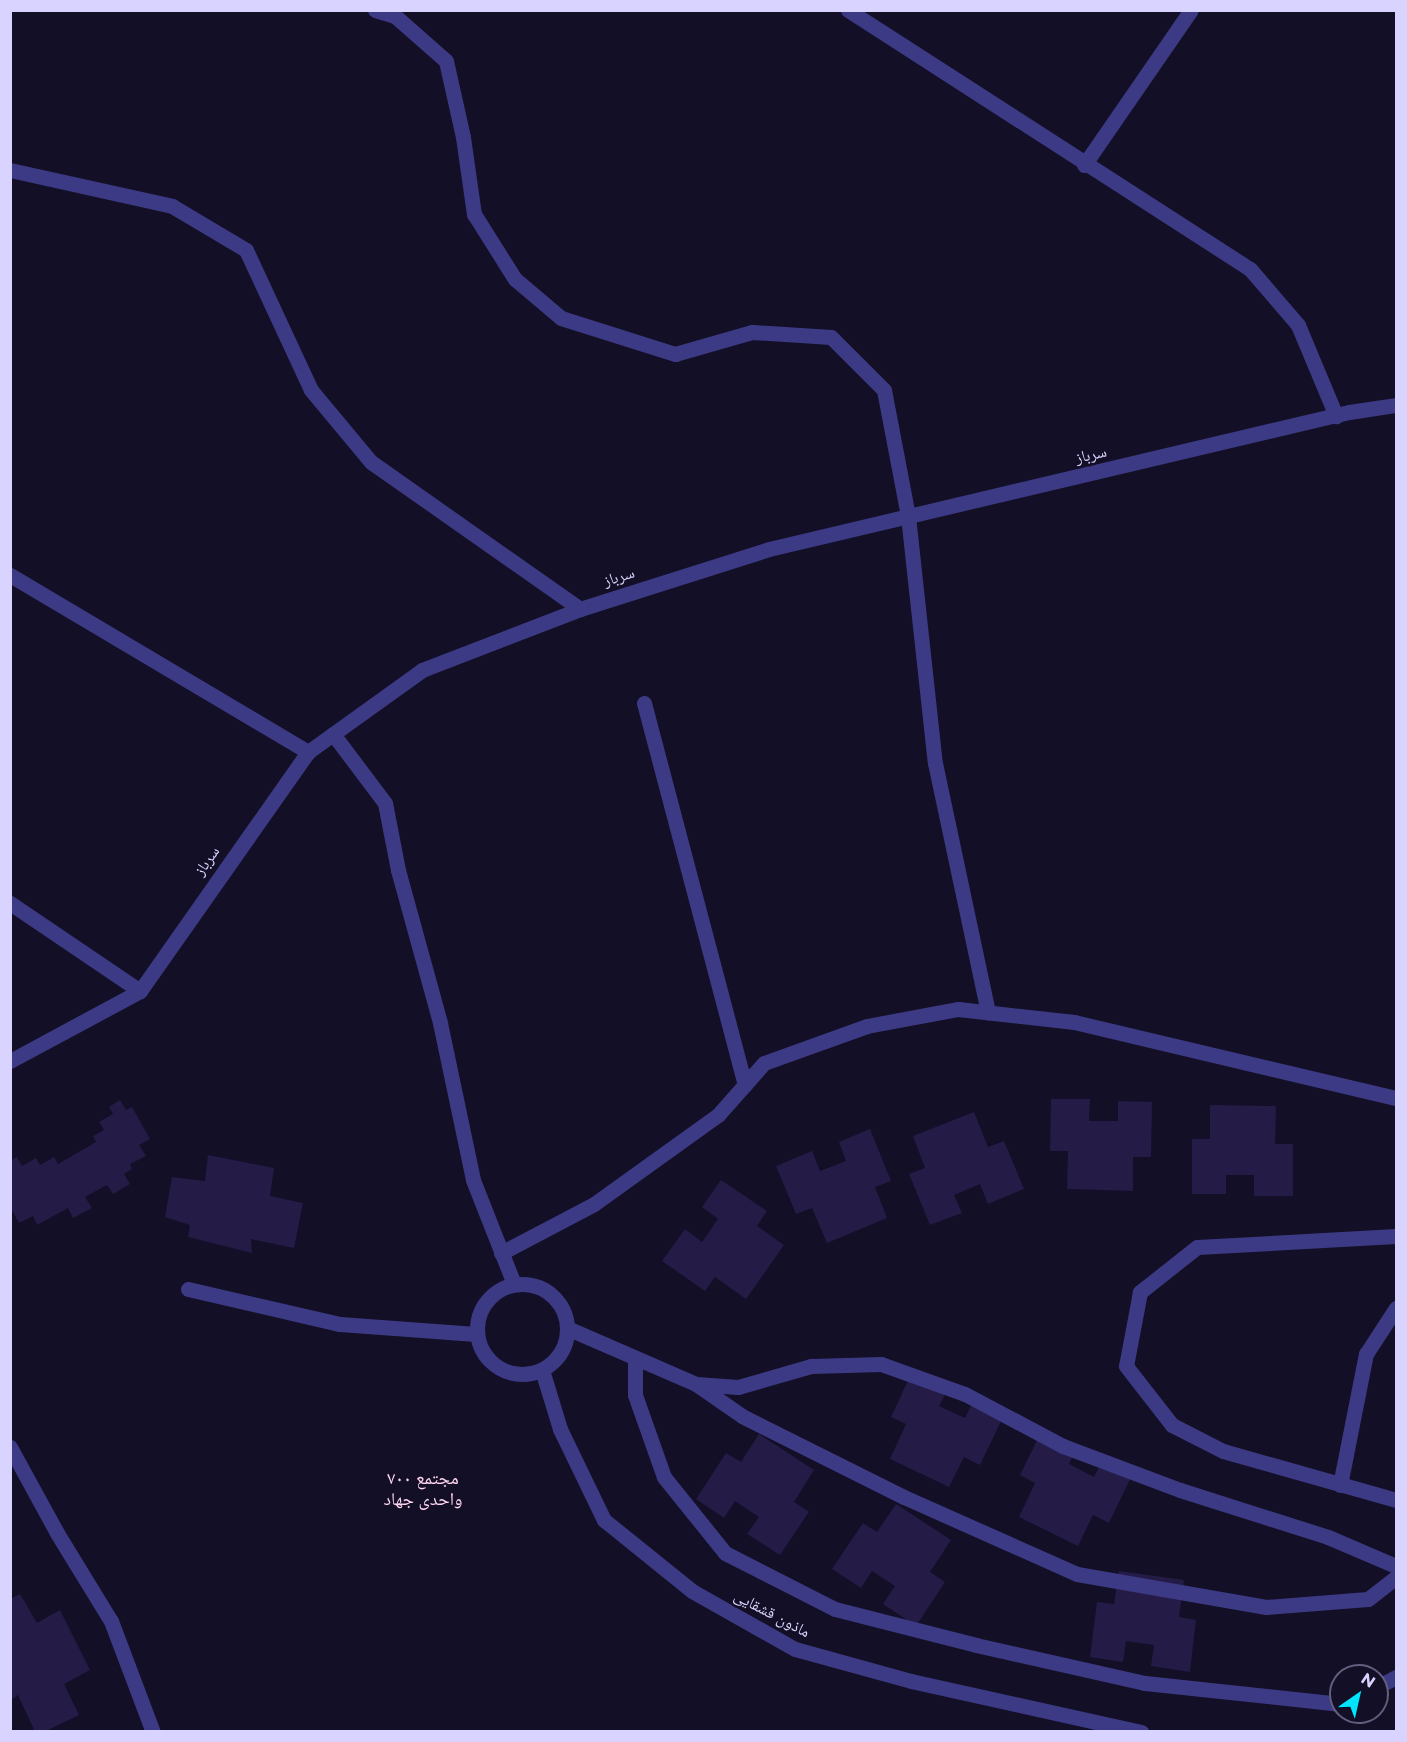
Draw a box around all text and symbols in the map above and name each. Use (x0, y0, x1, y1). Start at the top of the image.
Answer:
street label: سرباز (1073, 442, 1109, 468)
street label: سرباز (601, 563, 637, 591)
street label: سرباز (190, 843, 224, 879)
district label: مجتمع ۷۰۰ واحدی جهاد (384, 1468, 462, 1510)
street label: ماذون قشقایی (731, 1586, 813, 1642)
north arrow (1329, 1664, 1389, 1724)
text: N (1358, 1669, 1379, 1692)

